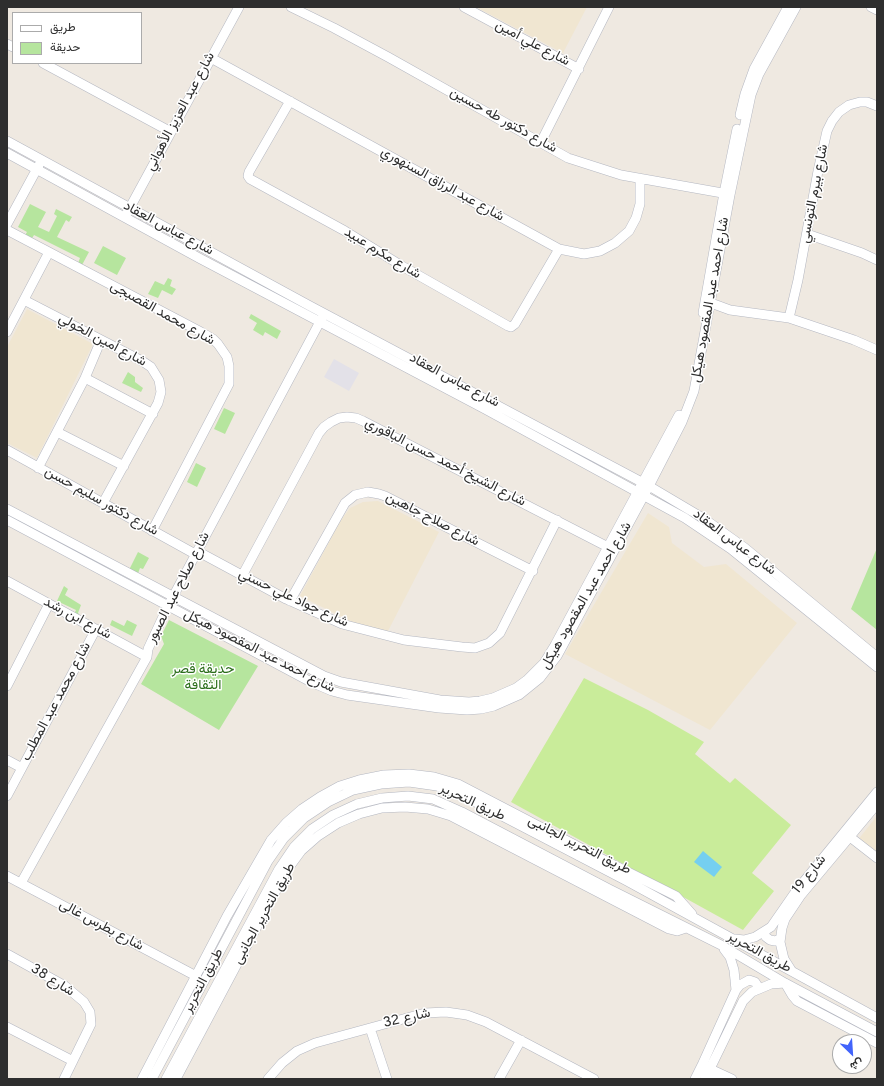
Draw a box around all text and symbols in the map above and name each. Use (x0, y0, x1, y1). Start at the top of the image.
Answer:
legend (12, 12, 142, 64)
street label: شارع علي أمين (492, 17, 572, 71)
text: طريق (50, 20, 75, 36)
text: حديقة (50, 40, 80, 56)
street label: شارع عبد العزيز الأهواني (143, 50, 219, 174)
street label: شارع دكتور طه حسين (446, 85, 560, 157)
street label: شارع بيرم التونسي (797, 143, 833, 245)
street label: شارع عبد الرزاق السنهوري (377, 144, 507, 226)
street label: شارع عباس العقاد (120, 198, 216, 260)
street label: شارع احمد عبد المقصود هيكل (688, 216, 734, 384)
street label: شارع مكرم عبيد (341, 224, 423, 284)
street label: شارع محمد القصبجى (107, 278, 217, 350)
street label: شارع أمين الخولي (55, 311, 149, 371)
street label: شارع عباس العقاد (406, 350, 502, 412)
street label: شارع الشيخ أحمد حسن الباقوري (362, 415, 528, 511)
street label: شارع دكتور سليم حسن (41, 464, 161, 540)
street label: شارع صلاح جاهين (382, 489, 482, 551)
street label: شارع عباس العقاد (689, 506, 779, 580)
street label: شارع احمد عبد المقصود هيكل (538, 519, 636, 673)
street label: شارع صلاح عبد الصبور (144, 530, 214, 646)
street label: شارع جواد علي حسني (235, 566, 351, 632)
street label: شارع ابن رشد (40, 594, 114, 644)
street label: شارع احمد عبد المقصود هيكل (181, 606, 337, 698)
street label: شارع محمد عبد المطلب (19, 640, 95, 764)
park label: حديقة قصر الثقافة (172, 662, 234, 694)
street label: طريق التحرير (437, 780, 507, 826)
street label: طريق التحرير الجانبى (525, 813, 633, 879)
street label: شارع 19 (789, 852, 831, 898)
street label: طريق التحرير الجانبى (230, 860, 300, 968)
street label: شارع بطرس غالى (56, 897, 146, 955)
street label: طريق التحرير (724, 929, 794, 977)
street label: طريق التحرير (180, 946, 228, 1016)
street label: شارع 38 (27, 961, 77, 1001)
street label: شارع 32 (382, 1005, 432, 1033)
north arrow (832, 1034, 872, 1074)
text: ش (848, 1055, 866, 1073)

